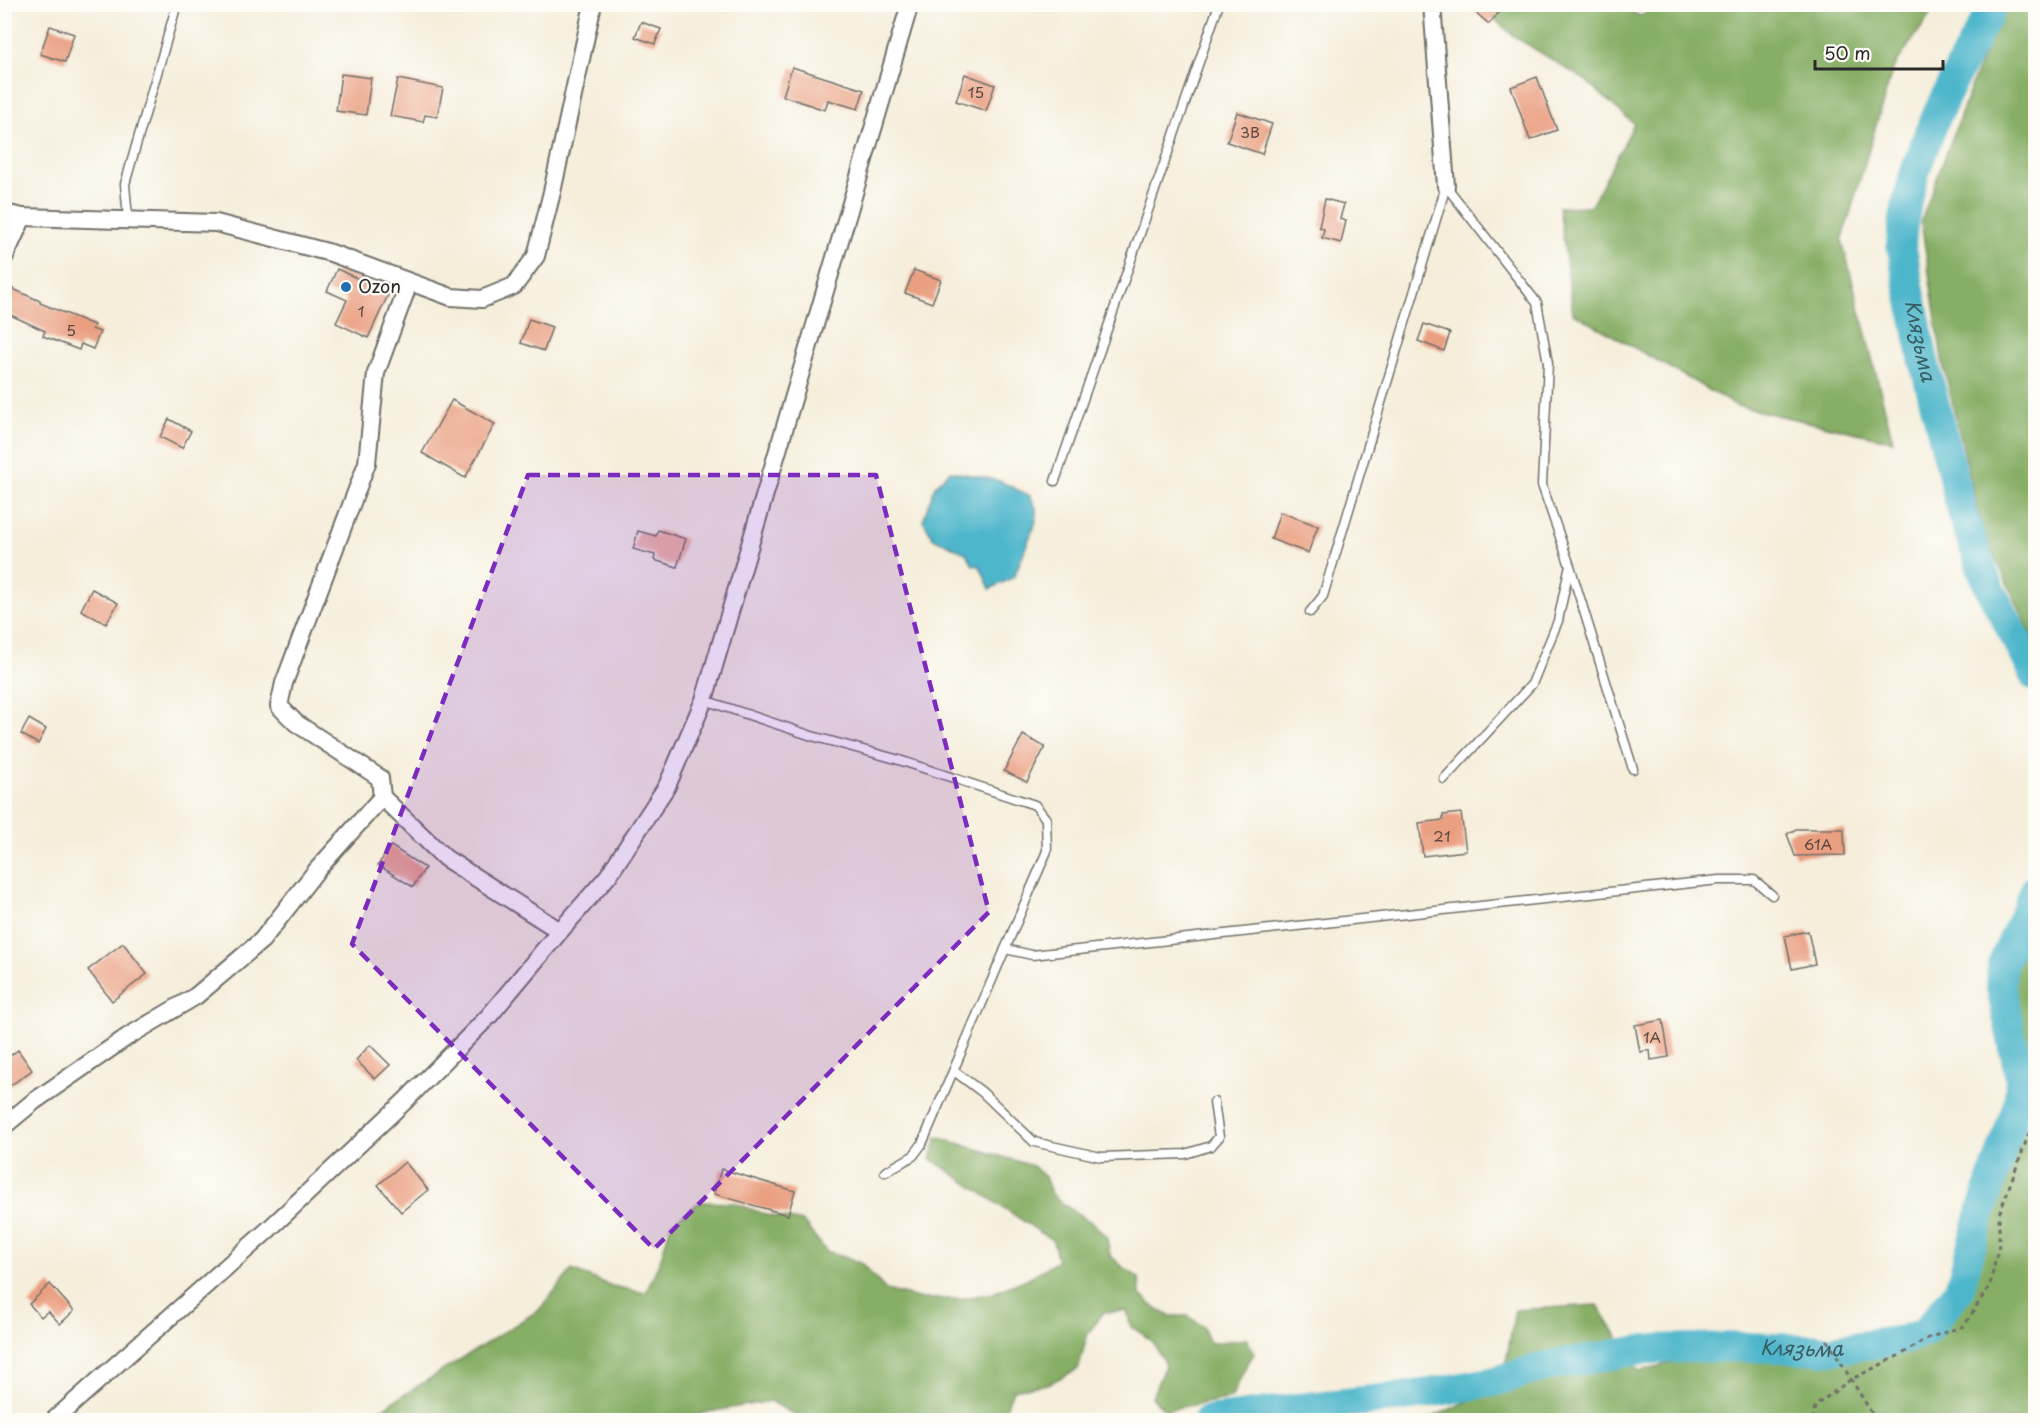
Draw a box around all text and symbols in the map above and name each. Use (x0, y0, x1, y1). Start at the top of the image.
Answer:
scale bar (1815, 33, 1942, 71)
text: 50 m (1824, 39, 1871, 66)
house number: 15 (968, 80, 984, 103)
house number: 3В (1240, 120, 1260, 143)
place label: Ozon (358, 272, 401, 299)
marker: Ozon (339, 280, 353, 294)
water label: Клязьма (1898, 297, 1945, 385)
house number: 1 (358, 299, 364, 322)
house number: 5 (66, 318, 76, 341)
house number: 21 (1433, 824, 1451, 847)
house number: 61А (1804, 832, 1832, 855)
house number: 1А (1643, 1025, 1661, 1048)
water label: Клязьма (1760, 1332, 1846, 1364)

